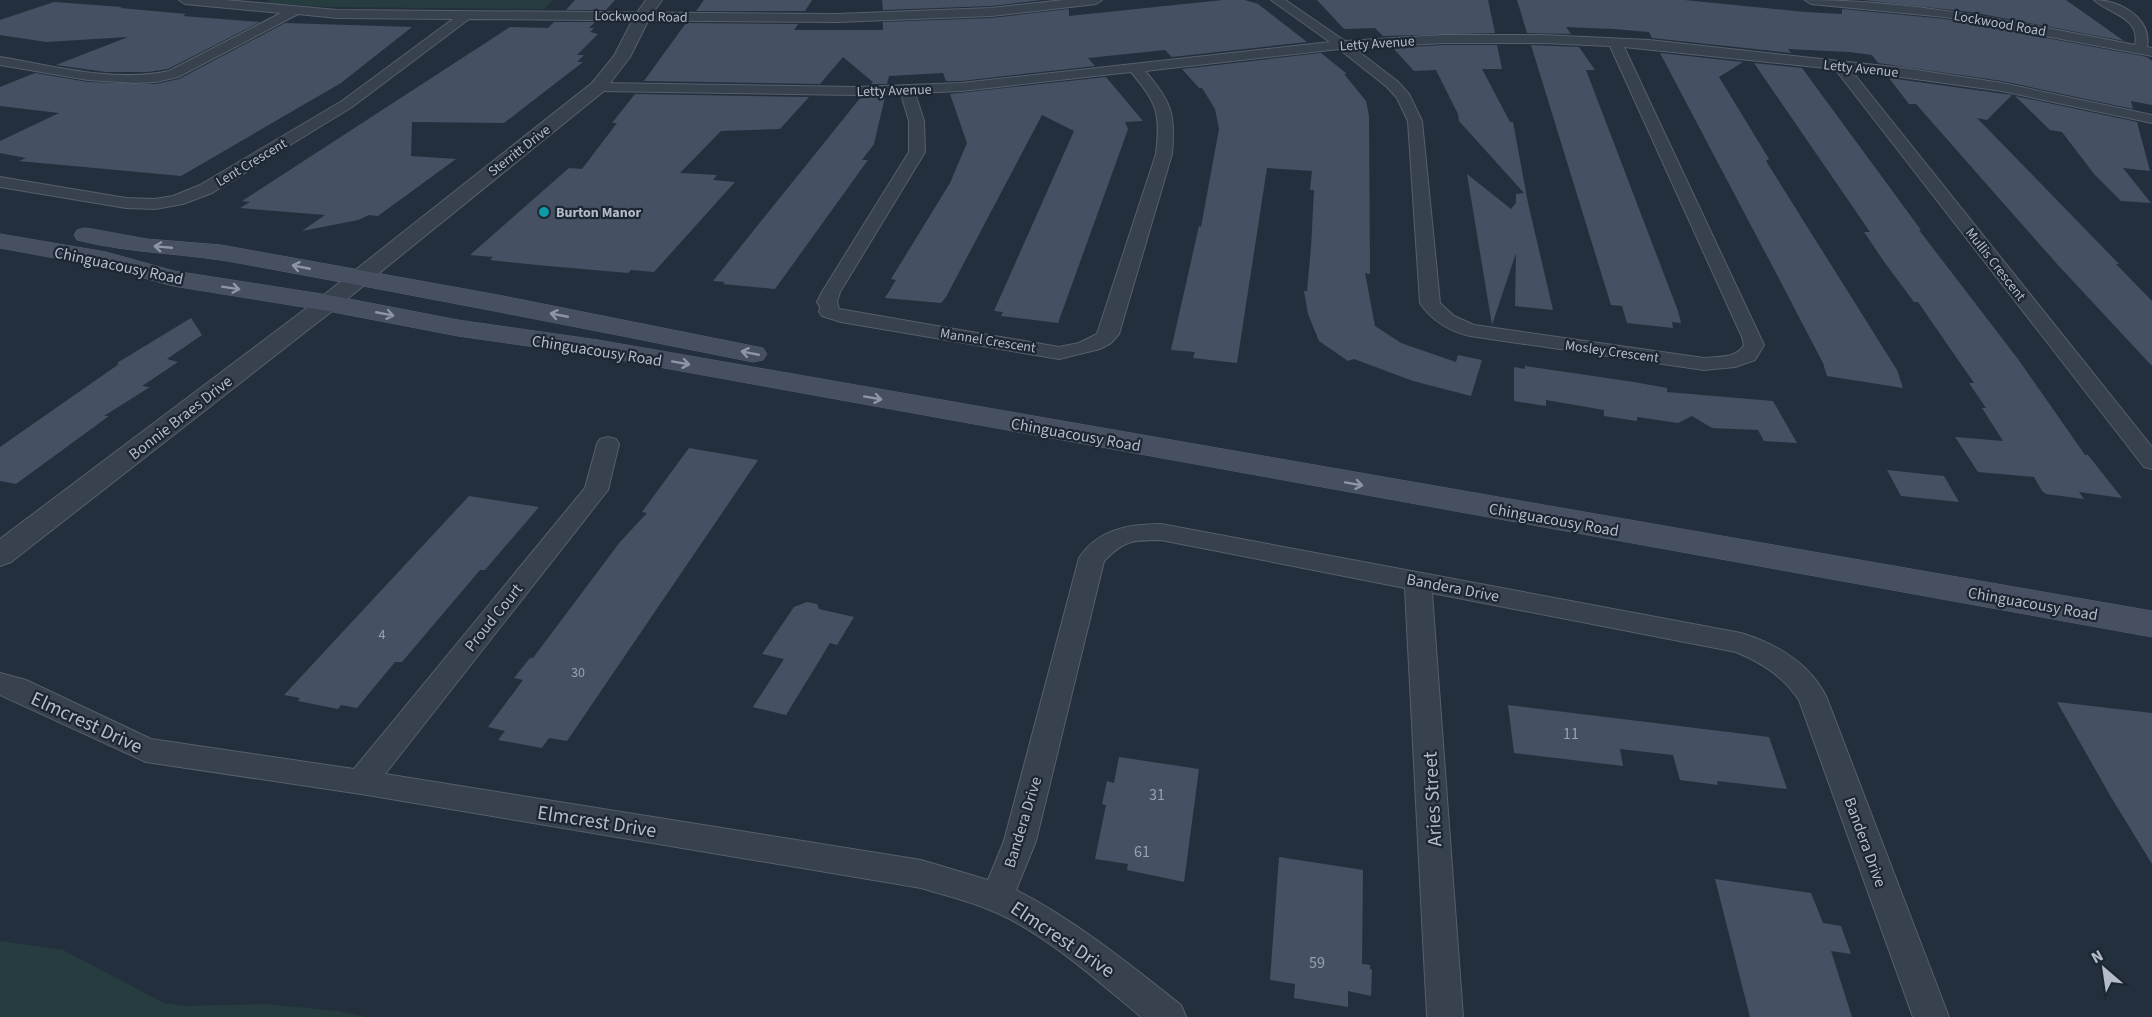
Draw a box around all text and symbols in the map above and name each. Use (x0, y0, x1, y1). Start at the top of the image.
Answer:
street label: Lockwood Road (594, 6, 688, 28)
street label: Lockwood Road (1952, 6, 2048, 42)
street label: Letty Avenue (1339, 31, 1415, 57)
street label: Letty Avenue (1822, 55, 1899, 83)
street label: Letty Avenue (856, 80, 932, 102)
street label: Sterritt Drive (484, 120, 555, 181)
street label: Lent Crescent (212, 134, 291, 192)
place label: Burton Manor (556, 203, 642, 223)
marker: Burton Manor (537, 205, 551, 219)
street label: Mullis Crescent (1960, 224, 2030, 306)
one-way arrow (153, 241, 173, 252)
street label: Chinguacousy Road (52, 242, 185, 290)
one-way arrow (292, 261, 312, 272)
one-way arrow (221, 282, 240, 293)
one-way arrow (375, 309, 394, 320)
one-way arrow (550, 309, 569, 320)
street label: Mannel Crescent (938, 324, 1037, 358)
street label: Chinguacousy Road (530, 330, 663, 372)
street label: Mosley Crescent (1564, 336, 1660, 369)
one-way arrow (741, 347, 761, 358)
one-way arrow (671, 358, 690, 369)
street label: Bonnie Braes Drive (124, 370, 237, 465)
one-way arrow (863, 393, 882, 404)
street label: Chinguacousy Road (1009, 413, 1142, 457)
one-way arrow (1344, 478, 1364, 489)
street label: Chinguacousy Road (1487, 498, 1620, 542)
street label: Bandera Drive (1404, 568, 1501, 608)
street label: Proud Court (460, 579, 528, 656)
street label: Chinguacousy Road (1966, 582, 2099, 626)
house number: 4 (379, 625, 386, 645)
house number: 30 (571, 663, 585, 683)
street label: Elmcrest Drive (26, 685, 147, 761)
house number: 11 (1563, 723, 1579, 745)
street label: Aries Street (1417, 750, 1449, 847)
street label: Bandera Drive (999, 774, 1047, 871)
house number: 31 (1149, 784, 1165, 806)
street label: Bandera Drive (1839, 794, 1892, 890)
street label: Elmcrest Drive (535, 799, 658, 845)
house number: 61 (1134, 841, 1150, 863)
street label: Elmcrest Drive (1005, 895, 1120, 985)
north arrow (2074, 939, 2134, 999)
text: N (2087, 945, 2107, 969)
house number: 59 (1309, 952, 1325, 974)

